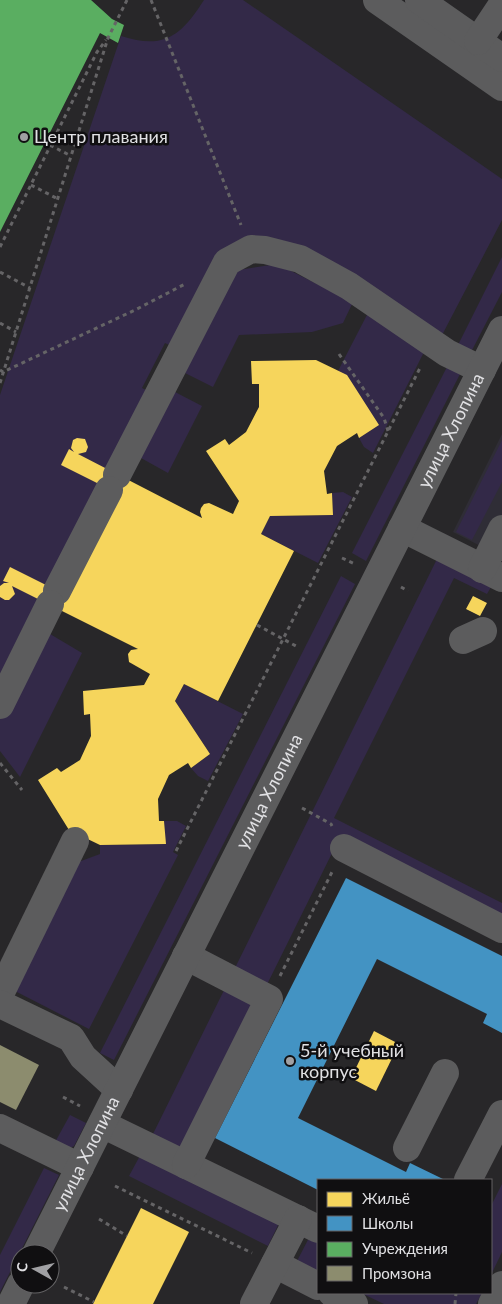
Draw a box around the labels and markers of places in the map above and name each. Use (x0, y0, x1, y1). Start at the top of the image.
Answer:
place label: Центр плавания (34, 125, 168, 147)
marker: Центр плавания (18, 131, 30, 143)
place label: 5-й учебный корпус (300, 1039, 404, 1082)
marker: 5-й учебный корпус (284, 1055, 296, 1067)

